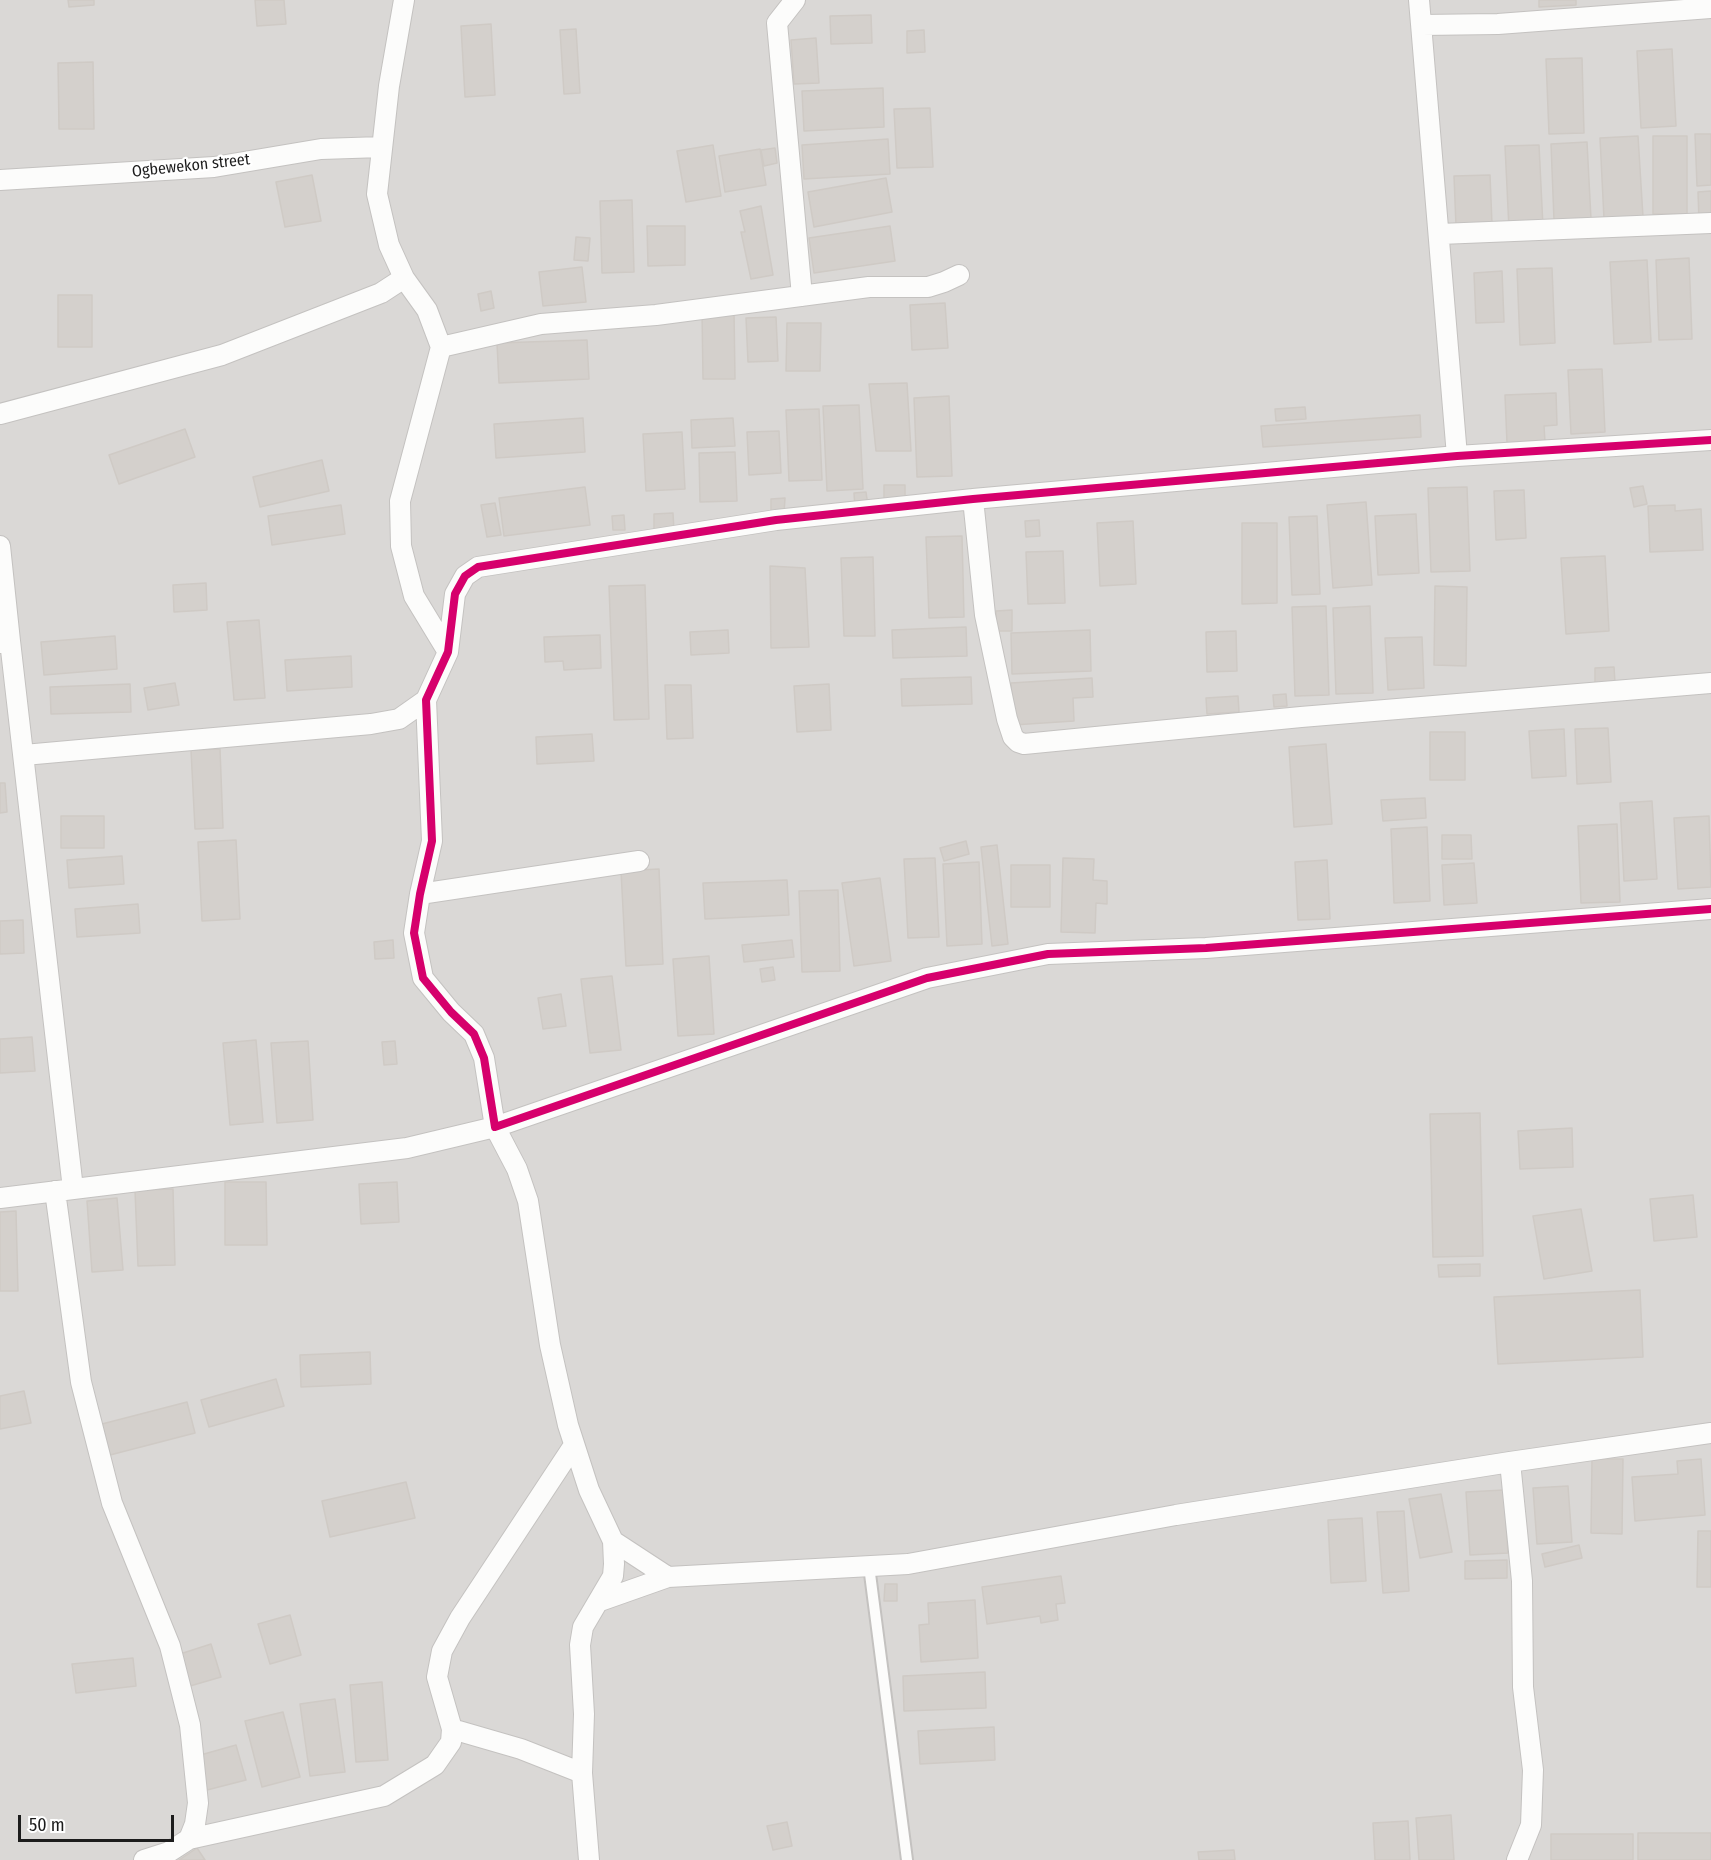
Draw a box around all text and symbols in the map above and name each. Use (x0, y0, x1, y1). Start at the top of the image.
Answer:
street label: Ogbewekon street (131, 150, 251, 182)
scale bar (21, 1803, 177, 1841)
text: 50 m (29, 1814, 65, 1836)

